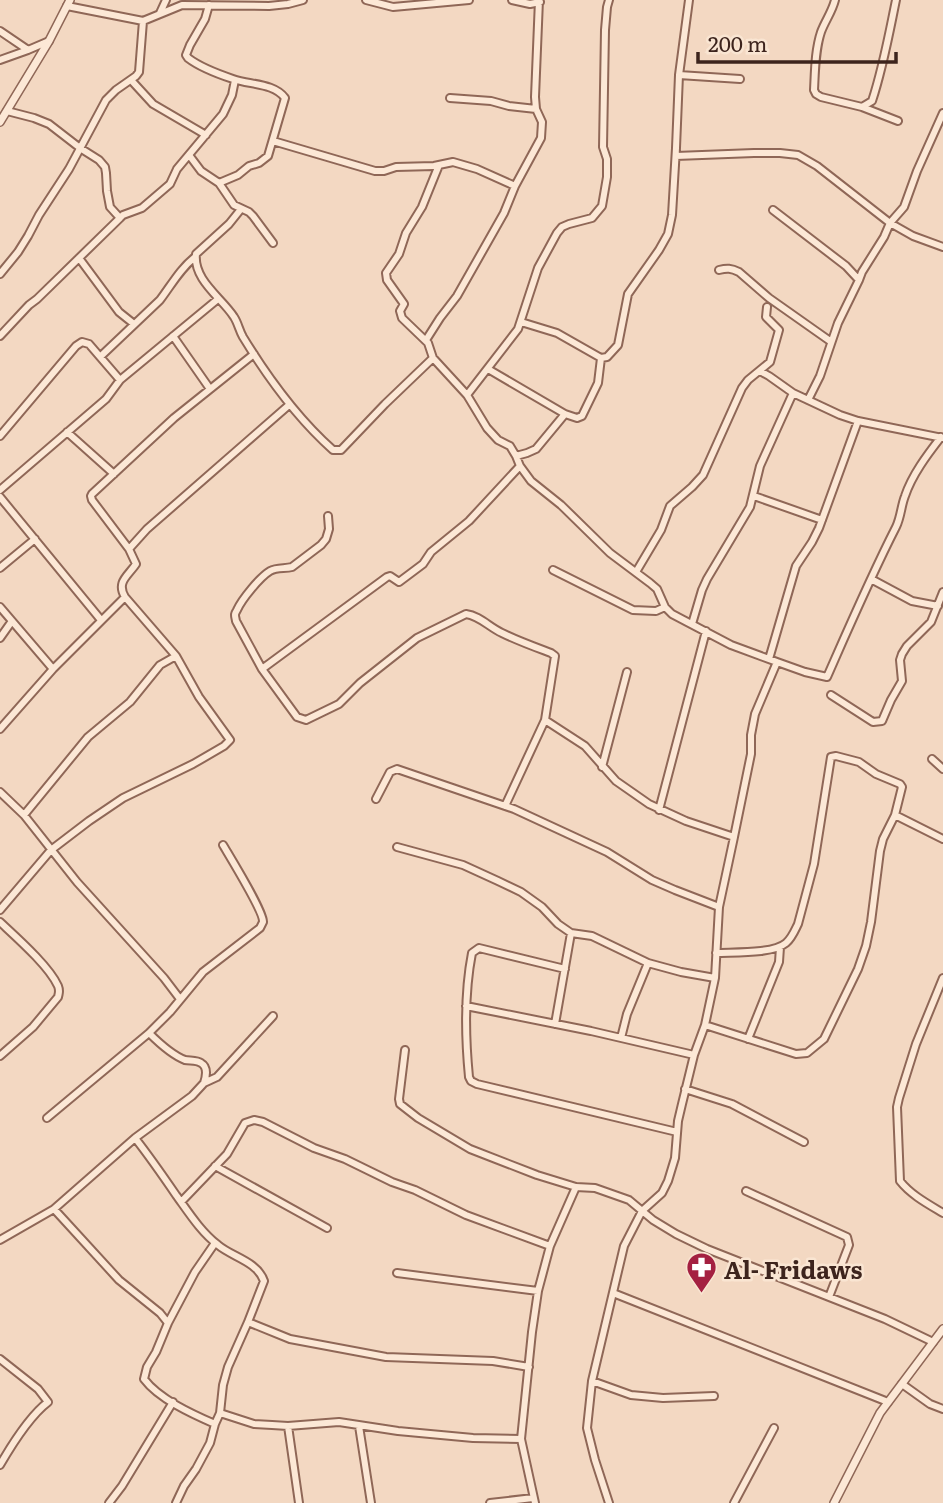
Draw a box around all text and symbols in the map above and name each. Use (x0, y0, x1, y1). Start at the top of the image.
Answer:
scale bar (698, 21, 896, 65)
text: 200 m (708, 27, 768, 58)
pharmacy icon: Al- Fridaws (684, 1251, 718, 1295)
place label: Al- Fridaws (724, 1251, 863, 1286)

